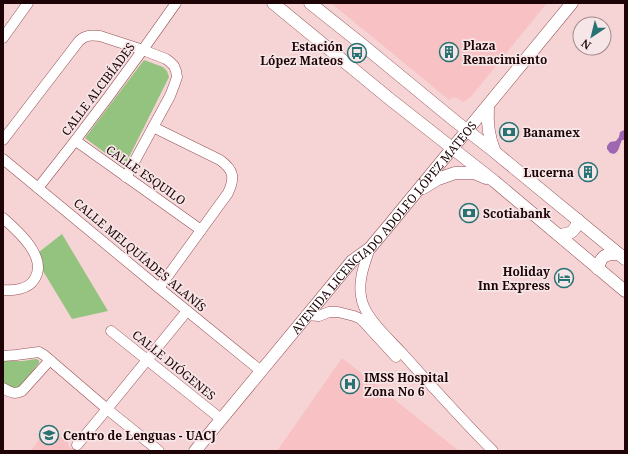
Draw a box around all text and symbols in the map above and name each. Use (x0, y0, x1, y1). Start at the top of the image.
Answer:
north arrow (572, 16, 612, 56)
text: N (578, 36, 594, 53)
place label: Plaza Renacimiento (463, 37, 547, 68)
place label: Estación López Mateos (260, 38, 343, 69)
street label: CALLE ALCIBÍADES (57, 39, 139, 139)
building icon: Plaza Renacimiento (438, 41, 460, 63)
bus stop icon: Estación López Mateos (346, 42, 368, 64)
street label: AVENIDA LICENCIADO ADOLFO LÓPEZ MATEOS (287, 117, 480, 337)
bank icon: Banamex (498, 121, 520, 143)
place label: Banamex (523, 124, 580, 141)
street label: CALLE ESQUILO (103, 141, 189, 209)
building icon: Lucerna (577, 161, 599, 183)
place label: Lucerna (523, 164, 574, 181)
street label: CALLE MELQUÍADES ALANÍS (70, 194, 210, 316)
bank icon: Scotiabank (458, 202, 480, 224)
place label: Scotiabank (483, 205, 551, 222)
place label: Holiday Inn Express (478, 263, 550, 294)
hotel icon: Holiday Inn Express (553, 267, 575, 289)
street label: CALLE DIÓGENES (129, 326, 219, 404)
place label: IMSS Hospital Zona No 6 (364, 369, 449, 400)
hospital icon: IMSS Hospital Zona No 6 (339, 373, 361, 395)
school or university icon: Centro de Lenguas - UACJ (38, 424, 60, 446)
place label: Centro de Lenguas - UACJ (63, 427, 216, 444)

